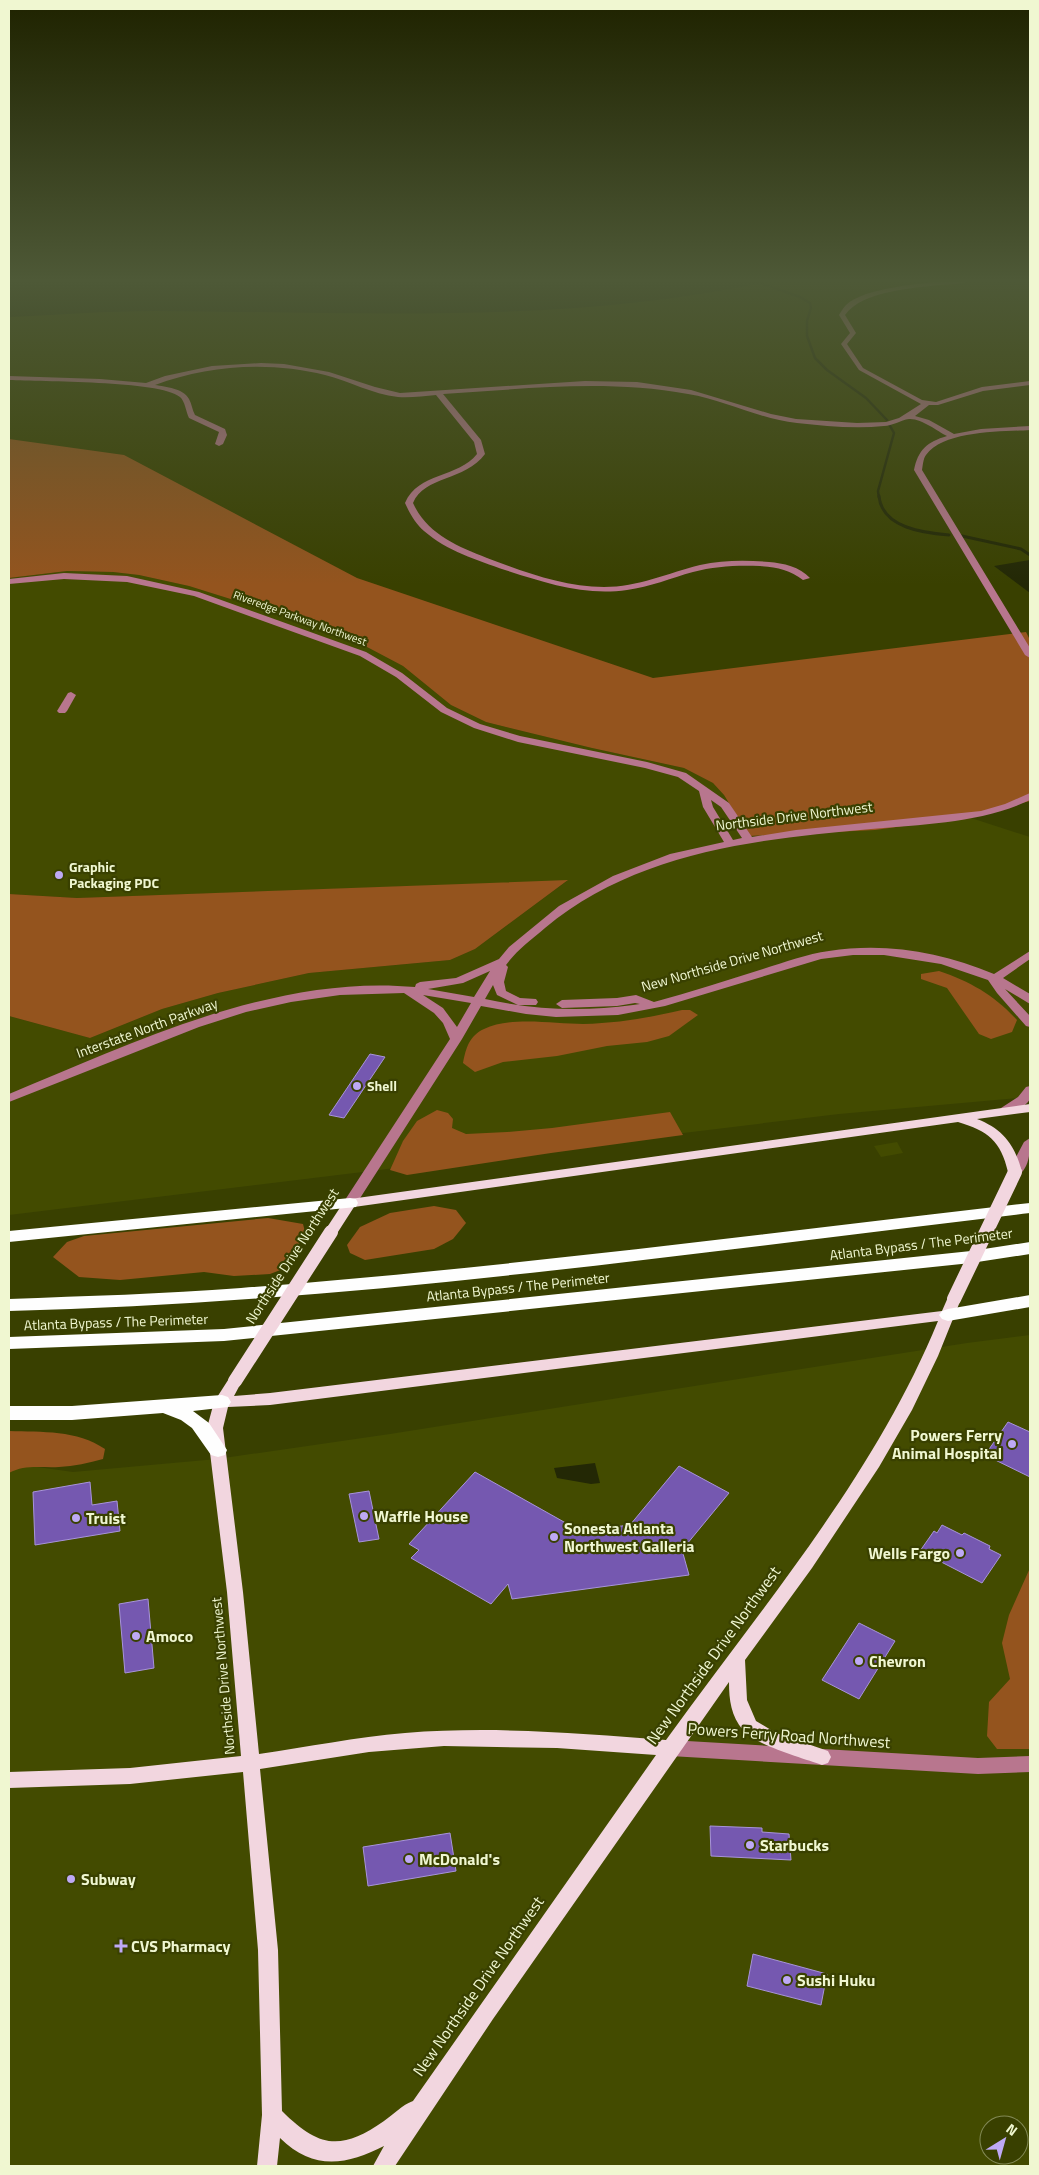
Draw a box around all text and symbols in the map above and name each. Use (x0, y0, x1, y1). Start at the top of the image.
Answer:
street label: Riveredge Parkway Northwest (231, 586, 369, 650)
street label: Northside Drive Northwest (714, 795, 874, 836)
place label: Graphic Packaging PDC (69, 856, 160, 893)
marker: Graphic Packaging PDC (53, 869, 65, 881)
street label: New Northside Drive Northwest (639, 924, 825, 997)
street label: Interstate North Parkway (73, 992, 221, 1063)
place label: Shell (367, 1075, 397, 1096)
marker: Shell (351, 1080, 363, 1092)
street label: Northside Drive Northwest (240, 1184, 343, 1328)
street label: Atlanta Bypass / The Perimeter (828, 1222, 1014, 1265)
street label: Atlanta Bypass / The Perimeter (425, 1266, 611, 1307)
street label: Atlanta Bypass / The Perimeter (24, 1308, 209, 1335)
place label: Powers Ferry Animal Hospital (892, 1423, 1002, 1465)
marker: Powers Ferry Animal Hospital (1006, 1438, 1018, 1450)
place label: Waffle House (374, 1504, 468, 1528)
place label: Truist (86, 1506, 126, 1530)
marker: Waffle House (358, 1510, 370, 1522)
marker: Truist (70, 1512, 82, 1524)
place label: Sonesta Atlanta Northwest Galleria (564, 1516, 694, 1558)
marker: Sonesta Atlanta Northwest Galleria (548, 1531, 560, 1543)
place label: Wells Fargo (868, 1541, 950, 1565)
marker: Wells Fargo (954, 1547, 966, 1559)
street label: New Northside Drive Northwest (640, 1561, 786, 1749)
street label: Northside Drive Northwest (205, 1596, 240, 1756)
place label: Amoco (146, 1624, 193, 1648)
marker: Amoco (130, 1630, 142, 1642)
place label: Chevron (869, 1649, 926, 1673)
marker: Chevron (853, 1655, 865, 1667)
street label: Powers Ferry Road Northwest (687, 1716, 892, 1754)
place label: Starbucks (760, 1833, 829, 1857)
marker: Starbucks (744, 1839, 756, 1851)
place label: McDonald's (419, 1847, 500, 1871)
marker: McDonald's (403, 1853, 415, 1865)
place label: Subway (81, 1867, 136, 1891)
marker: Subway (65, 1873, 77, 1885)
street label: New Northside Drive Northwest (407, 1891, 550, 2081)
place label: CVS Pharmacy (131, 1934, 231, 1958)
marker: CVS Pharmacy (115, 1940, 127, 1952)
place label: Sushi Huku (797, 1968, 875, 1992)
marker: Sushi Huku (781, 1974, 793, 1986)
north arrow (979, 2115, 1029, 2165)
text: N (1002, 2118, 1022, 2141)

